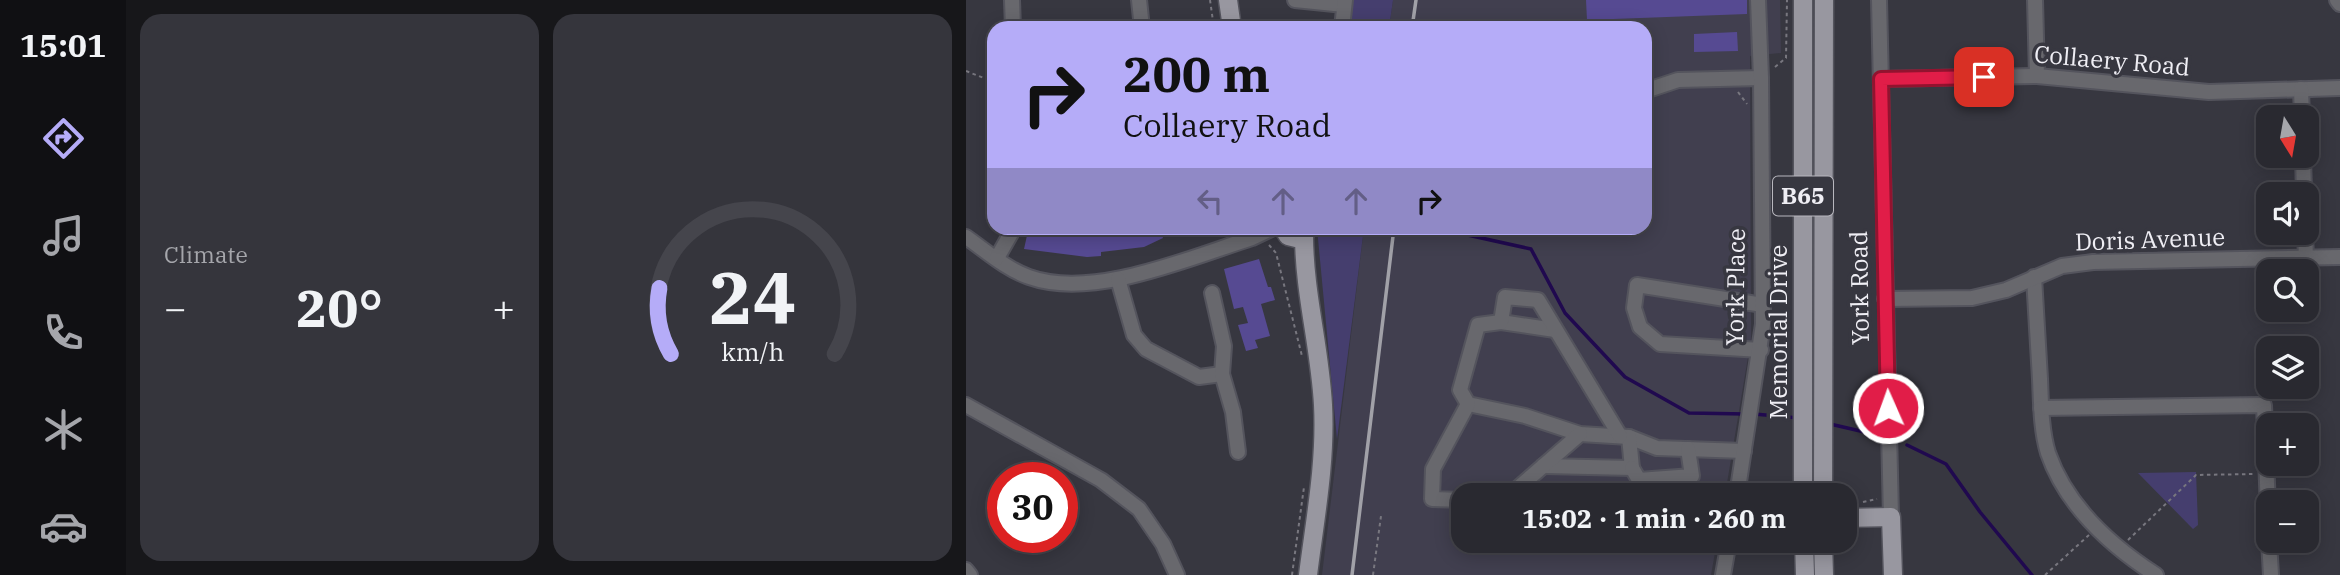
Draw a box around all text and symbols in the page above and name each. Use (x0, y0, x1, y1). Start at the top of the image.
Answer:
text: 15:01 (20, 24, 106, 66)
street label: Collaery Road (2033, 37, 2191, 83)
text: 200 m (1123, 42, 1270, 105)
pin (1954, 47, 2014, 107)
icon: right (1008, 49, 1099, 140)
icon: arrive (1965, 58, 2003, 96)
text: Collaery Road (1123, 104, 1331, 146)
north arrow (2256, 105, 2319, 168)
map controls (2256, 105, 2319, 553)
icon: directions (39, 114, 88, 163)
road number: B65 (1773, 176, 1833, 216)
icon: left (1191, 182, 1229, 220)
icon: ahead (1264, 182, 1302, 220)
icon: ahead (1337, 182, 1375, 220)
icon: right (1410, 182, 1448, 220)
button: sound (2256, 182, 2319, 245)
icon: music (39, 211, 88, 260)
street label: Doris Avenue (2074, 220, 2226, 258)
street label: York Place (1718, 228, 1752, 346)
street label: York Road (1842, 230, 1876, 346)
text: Climate (164, 239, 248, 269)
street label: Memorial Drive (1762, 245, 1794, 419)
text: 24 (709, 249, 796, 344)
button: search (2256, 259, 2319, 322)
text: 20° (296, 274, 383, 341)
text: − (164, 283, 187, 332)
text: + (492, 283, 515, 332)
icon: phone (39, 308, 88, 357)
text: km/h (721, 334, 784, 367)
button: layers (2256, 336, 2319, 399)
position arrow (1851, 371, 1925, 445)
icon: climate (39, 405, 88, 454)
button: + (2256, 413, 2319, 476)
speed limit sign: 30 (987, 462, 1078, 553)
button: − (2256, 490, 2319, 553)
text: 15:02 · 1 min · 260 m (1522, 501, 1786, 535)
icon: car (39, 502, 88, 551)

